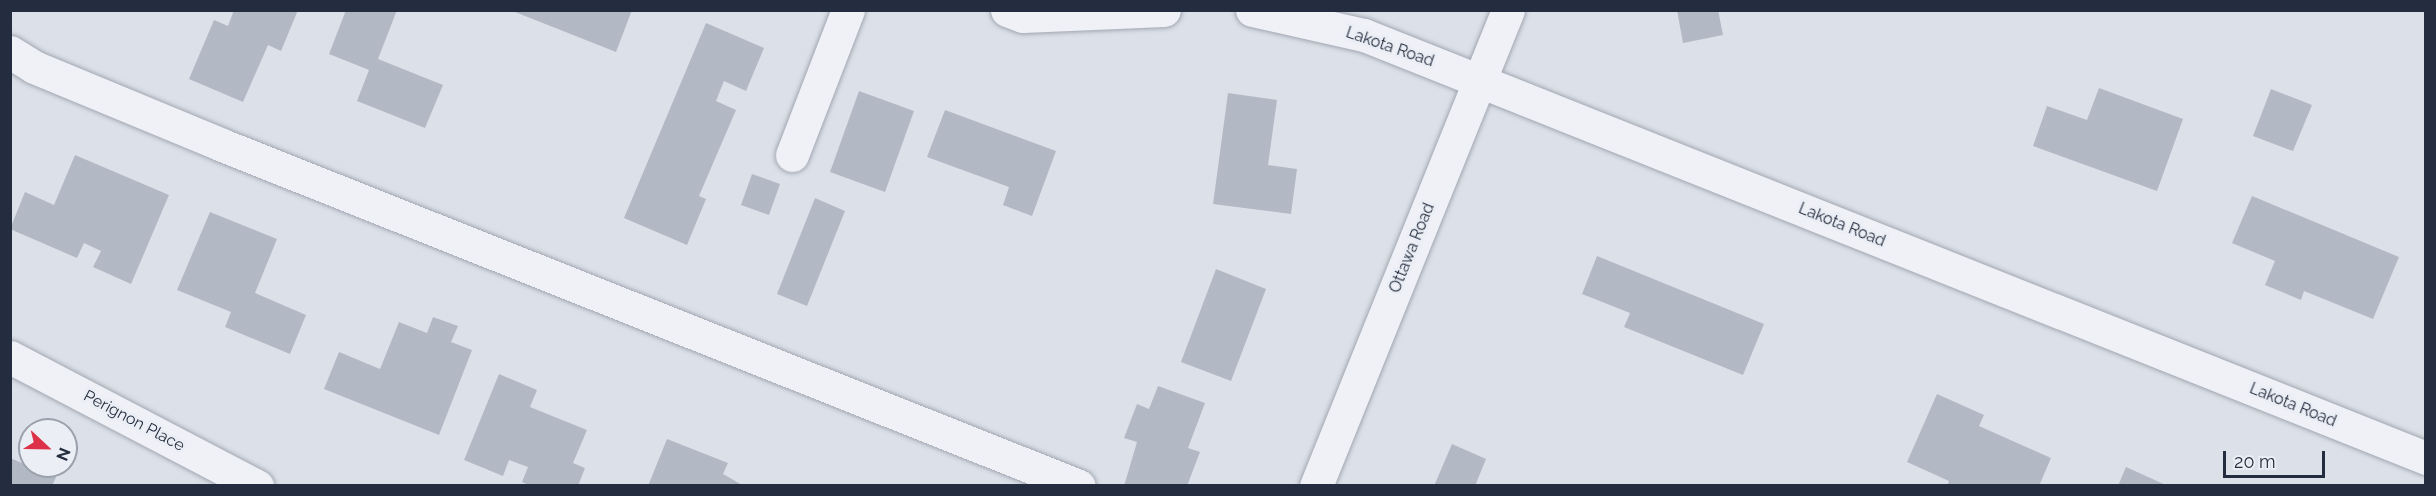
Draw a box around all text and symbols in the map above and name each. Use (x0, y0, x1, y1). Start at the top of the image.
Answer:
street label: Lakota Road (1343, 23, 1437, 71)
street label: Lakota Road (1796, 199, 1888, 251)
street label: Ottawa Road (1385, 200, 1439, 296)
street label: Lakota Road (2247, 379, 2339, 431)
street label: Perignon Place (80, 386, 188, 456)
north arrow (18, 418, 78, 478)
scale bar (2226, 439, 2328, 477)
text: N (52, 445, 74, 463)
text: 20 m (2234, 451, 2276, 472)

